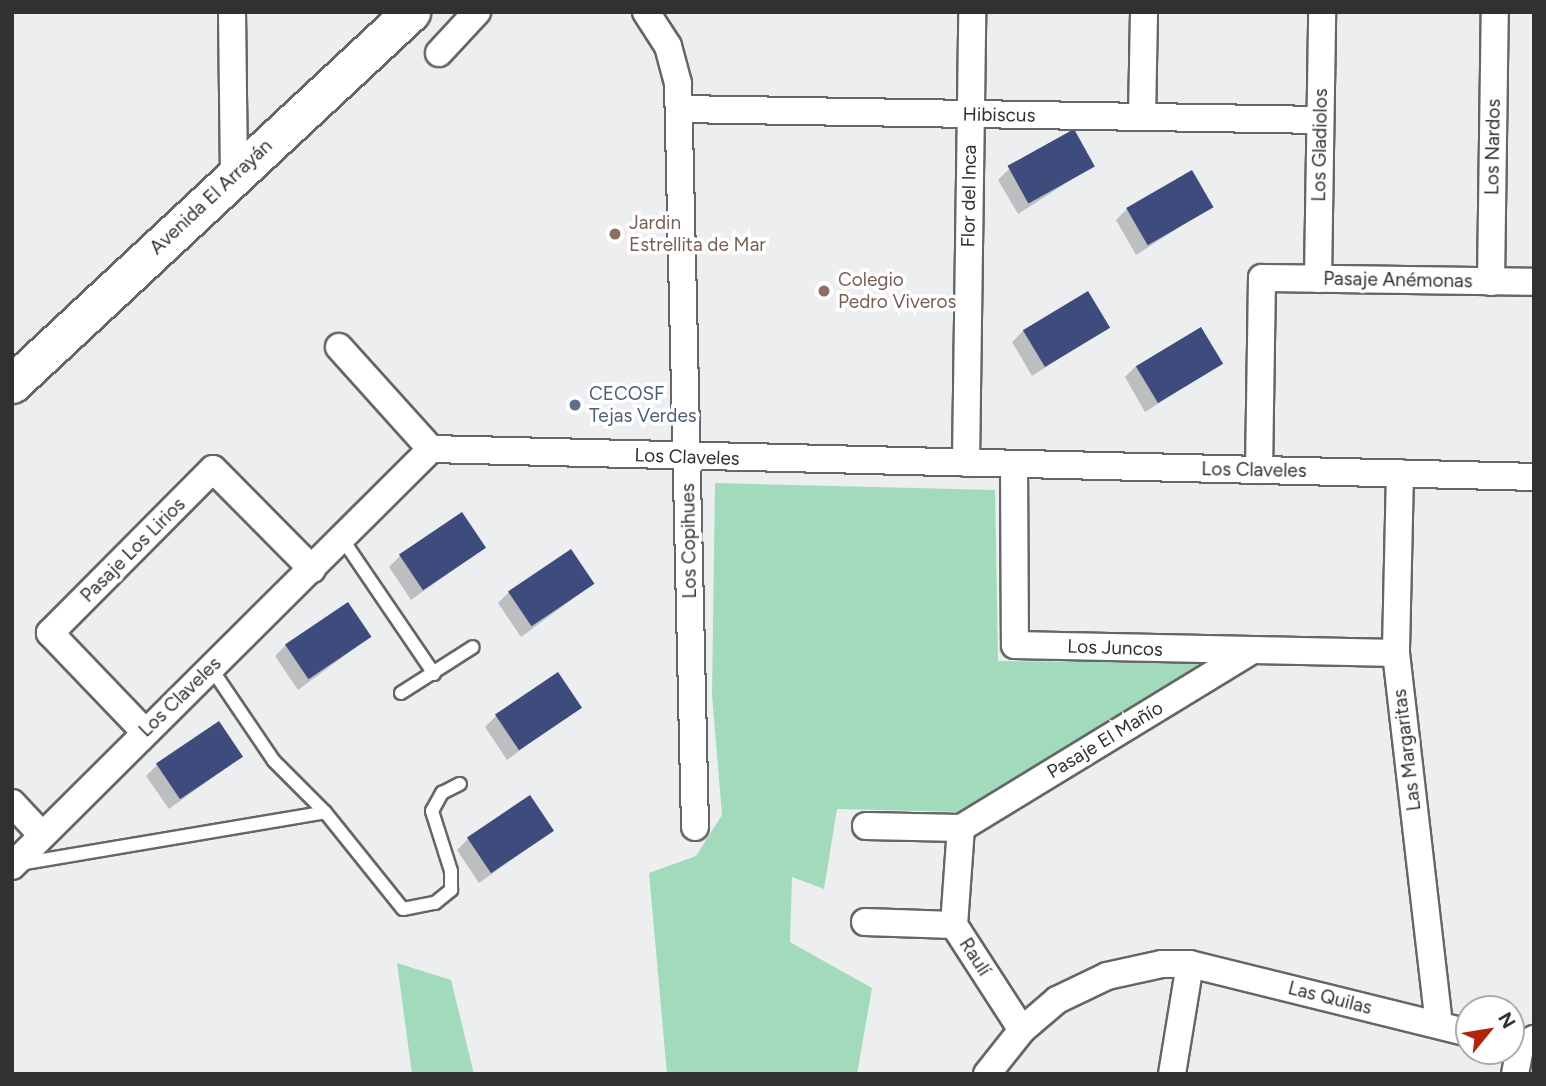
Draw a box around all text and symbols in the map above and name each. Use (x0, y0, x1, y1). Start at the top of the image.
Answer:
street label: Los Gladiolos (1308, 88, 1332, 202)
street label: Los Nardos (1481, 99, 1505, 195)
street label: Hibiscus (962, 103, 1036, 127)
street label: Avenida El Arrayán (145, 135, 277, 259)
street label: Flor del Inca (957, 144, 981, 248)
place label: Jardin Estrellita de Mar (629, 212, 766, 256)
marker: Jardin Estrellita de Mar (607, 226, 623, 242)
street label: Pasaje Anémonas (1323, 267, 1473, 293)
place label: Colegio Pedro Viveros (838, 269, 956, 313)
marker: Colegio Pedro Viveros (816, 283, 832, 299)
place label: CECOSF Tejas Verdes (589, 383, 697, 427)
marker: CECOSF Tejas Verdes (567, 397, 583, 413)
street label: Los Claveles (634, 444, 740, 470)
street label: Los Claveles (1201, 458, 1307, 482)
street label: Los Copihues (677, 483, 701, 599)
street label: Pasaje Los Lirios (76, 493, 190, 607)
street label: Los Juncos (1067, 635, 1163, 661)
street label: Los Claveles (134, 652, 226, 742)
street label: Las Margaritas (1388, 688, 1426, 812)
street label: Pasaje El Mañío (1043, 696, 1167, 784)
street label: Raulí (954, 934, 996, 980)
street label: Las Quilas (1286, 977, 1374, 1019)
north arrow (1455, 995, 1525, 1065)
text: N (1493, 1008, 1521, 1032)

